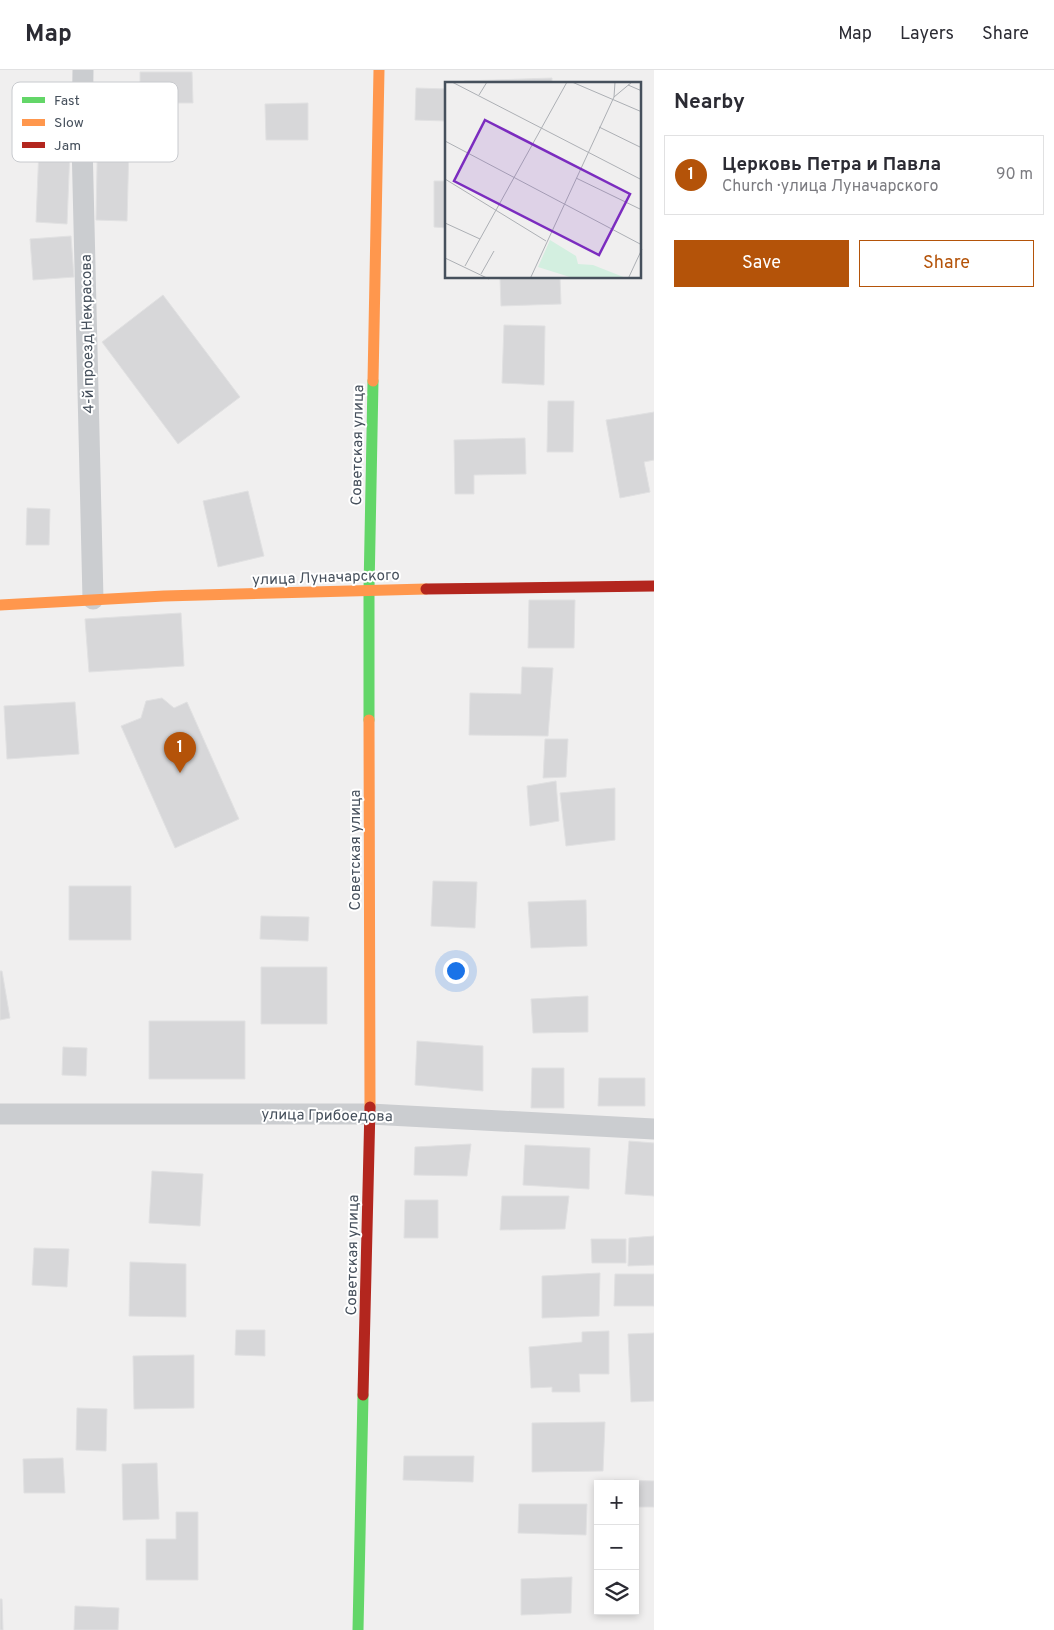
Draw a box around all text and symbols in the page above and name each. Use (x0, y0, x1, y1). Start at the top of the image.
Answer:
text: Map (25, 20, 72, 50)
text: Map (838, 23, 872, 46)
text: Layers (900, 23, 954, 46)
text: Share (982, 23, 1029, 46)
legend (12, 82, 178, 162)
inset map (445, 82, 642, 279)
text: Nearby (674, 89, 745, 116)
text: Fast (54, 93, 80, 110)
text: Slow (54, 115, 84, 132)
text: Jam (54, 138, 81, 155)
text: Церковь Петра и Павла (722, 153, 941, 177)
text: 1 (688, 165, 694, 185)
text: 90 m (996, 165, 1033, 185)
text: Church · улица Луначарского (722, 177, 938, 197)
button: Save (674, 240, 849, 287)
button: Share (859, 240, 1034, 287)
street label: 4-й проезд Некрасова (78, 254, 99, 414)
street label: Советская улица (348, 384, 369, 506)
street label: улица Луначарского (252, 566, 400, 591)
pin: 1 (164, 732, 196, 773)
street label: Советская улица (347, 790, 366, 910)
your location (443, 958, 469, 984)
street label: улица Грибоедова (261, 1106, 393, 1127)
street label: Советская улица (343, 1194, 364, 1316)
map controls (594, 1480, 639, 1615)
button: + (594, 1480, 639, 1525)
button: − (594, 1525, 639, 1570)
button: layers (594, 1570, 639, 1615)

